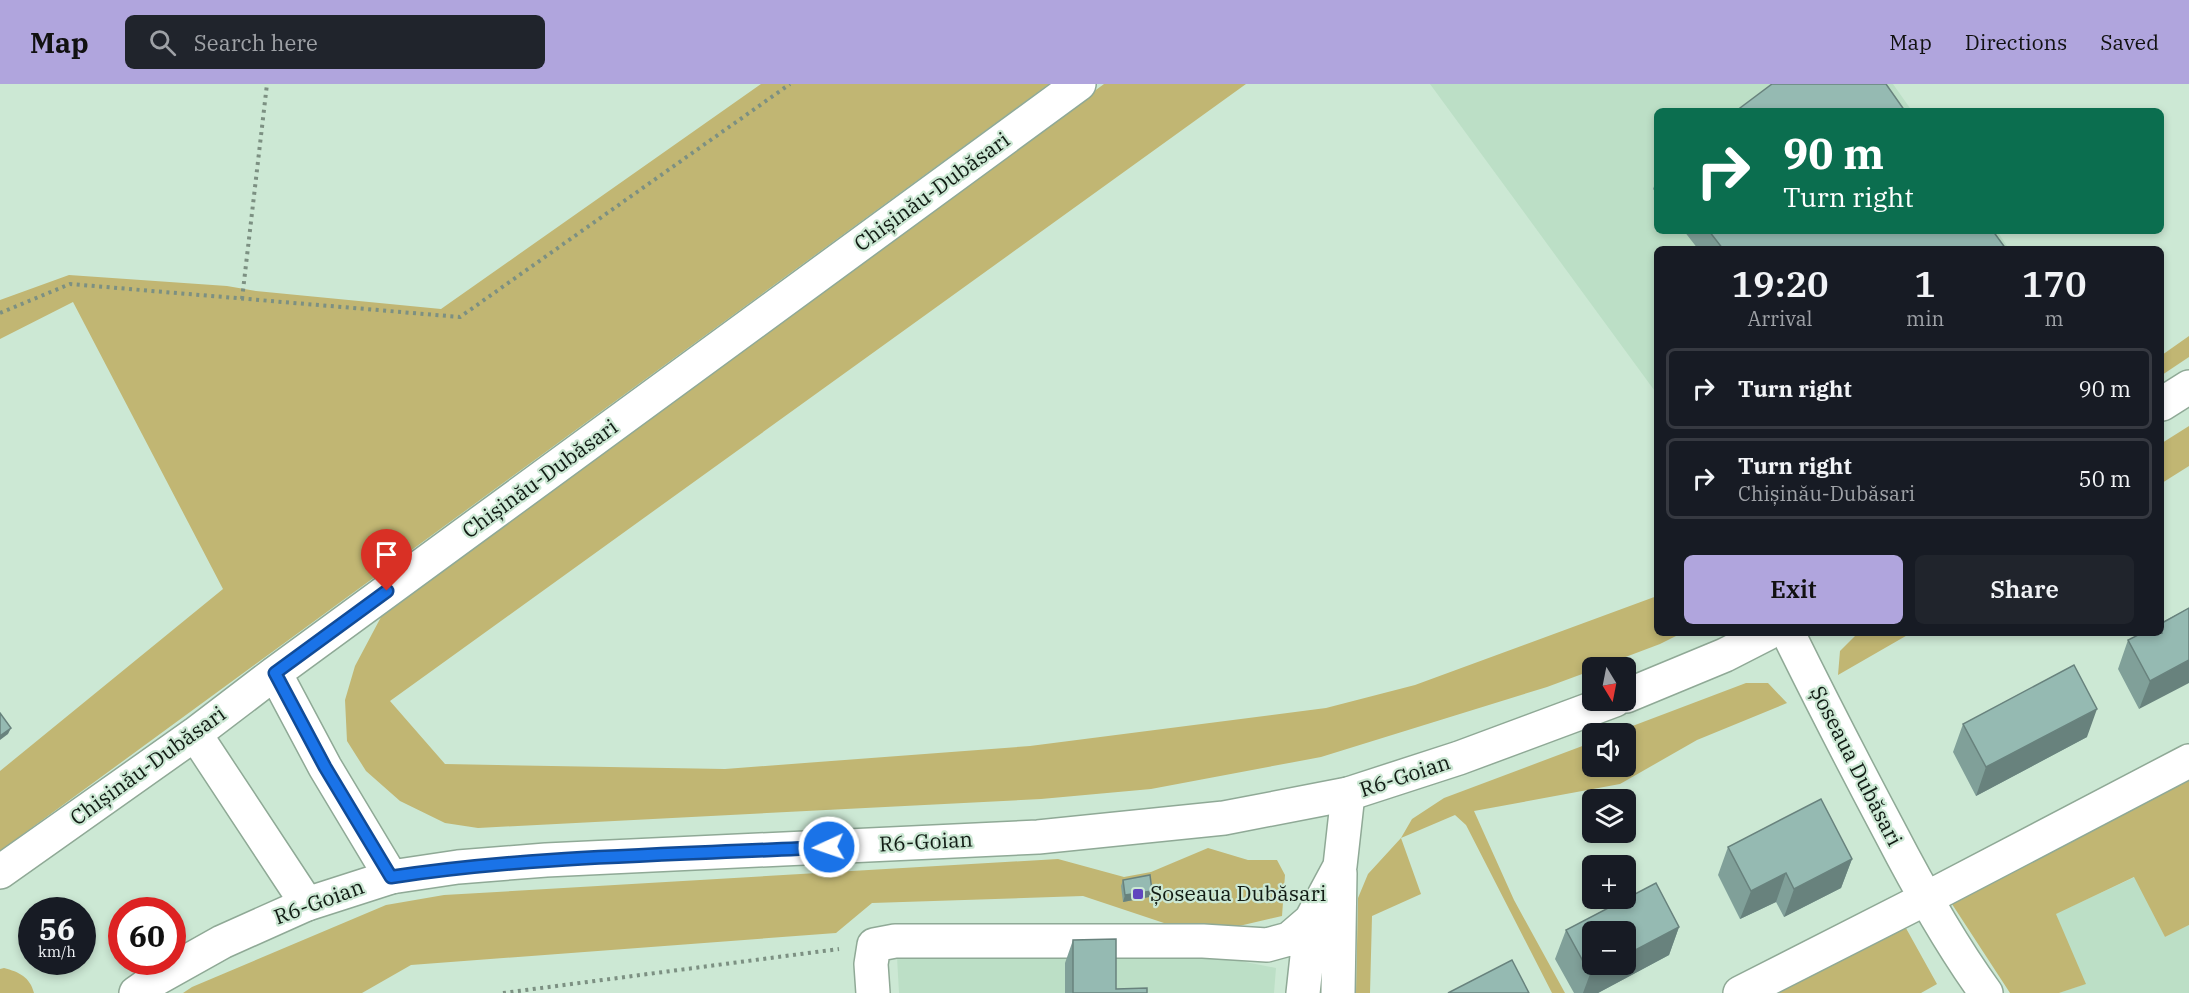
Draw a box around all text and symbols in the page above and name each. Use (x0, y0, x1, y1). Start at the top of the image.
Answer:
search box (125, 15, 545, 69)
text: Map (30, 24, 89, 61)
icon: search (146, 26, 179, 59)
text: Search here (194, 28, 318, 57)
text: Map (1889, 28, 1932, 56)
text: Directions (1965, 28, 2067, 56)
text: Saved (2100, 28, 2159, 56)
street label: Chișinău-Dubăsari (848, 125, 1015, 257)
text: 90 m (1783, 126, 1884, 181)
icon: right (1684, 132, 1762, 210)
text: Turn right (1783, 179, 1914, 214)
text: 19:20 (1731, 260, 1829, 307)
text: 1 (1914, 260, 1936, 307)
text: 170 (2022, 260, 2087, 307)
text: Arrival (1747, 305, 1813, 332)
text: min (1906, 305, 1944, 332)
text: m (2045, 305, 2064, 332)
icon: right (1687, 372, 1720, 405)
text: Turn right (1738, 374, 1852, 403)
text: 90 m (2079, 374, 2131, 403)
street label: Chișinău-Dubăsari (456, 412, 623, 544)
text: Turn right (1738, 451, 1852, 480)
icon: right (1687, 462, 1720, 495)
text: 50 m (2079, 464, 2131, 493)
text: Chișinău-Dubăsari (1738, 480, 1915, 507)
pin (361, 529, 412, 591)
icon: arrive (370, 538, 403, 571)
button: Exit (1684, 555, 1903, 624)
button: Share (1915, 555, 2134, 624)
north arrow (1582, 657, 1636, 711)
map controls (1582, 657, 1636, 975)
street label: Șoseaua Dubăsari (1804, 681, 1909, 850)
street label: Chișinău-Dubăsari (64, 699, 231, 831)
button: sound (1582, 723, 1636, 777)
street label: R6-Goian (1356, 747, 1454, 803)
button: layers (1582, 789, 1636, 843)
position arrow (797, 815, 861, 879)
street label: R6-Goian (878, 825, 974, 857)
button: + (1582, 855, 1636, 909)
street label: R6-Goian (270, 872, 368, 930)
place label: Șoseaua Dubăsari (1150, 879, 1326, 907)
marker: Șoseaua Dubăsari (1131, 887, 1145, 901)
speed limit sign: 60 (108, 897, 186, 975)
text: 56 (39, 909, 75, 948)
button: − (1582, 921, 1636, 975)
text: km/h (38, 942, 76, 961)

